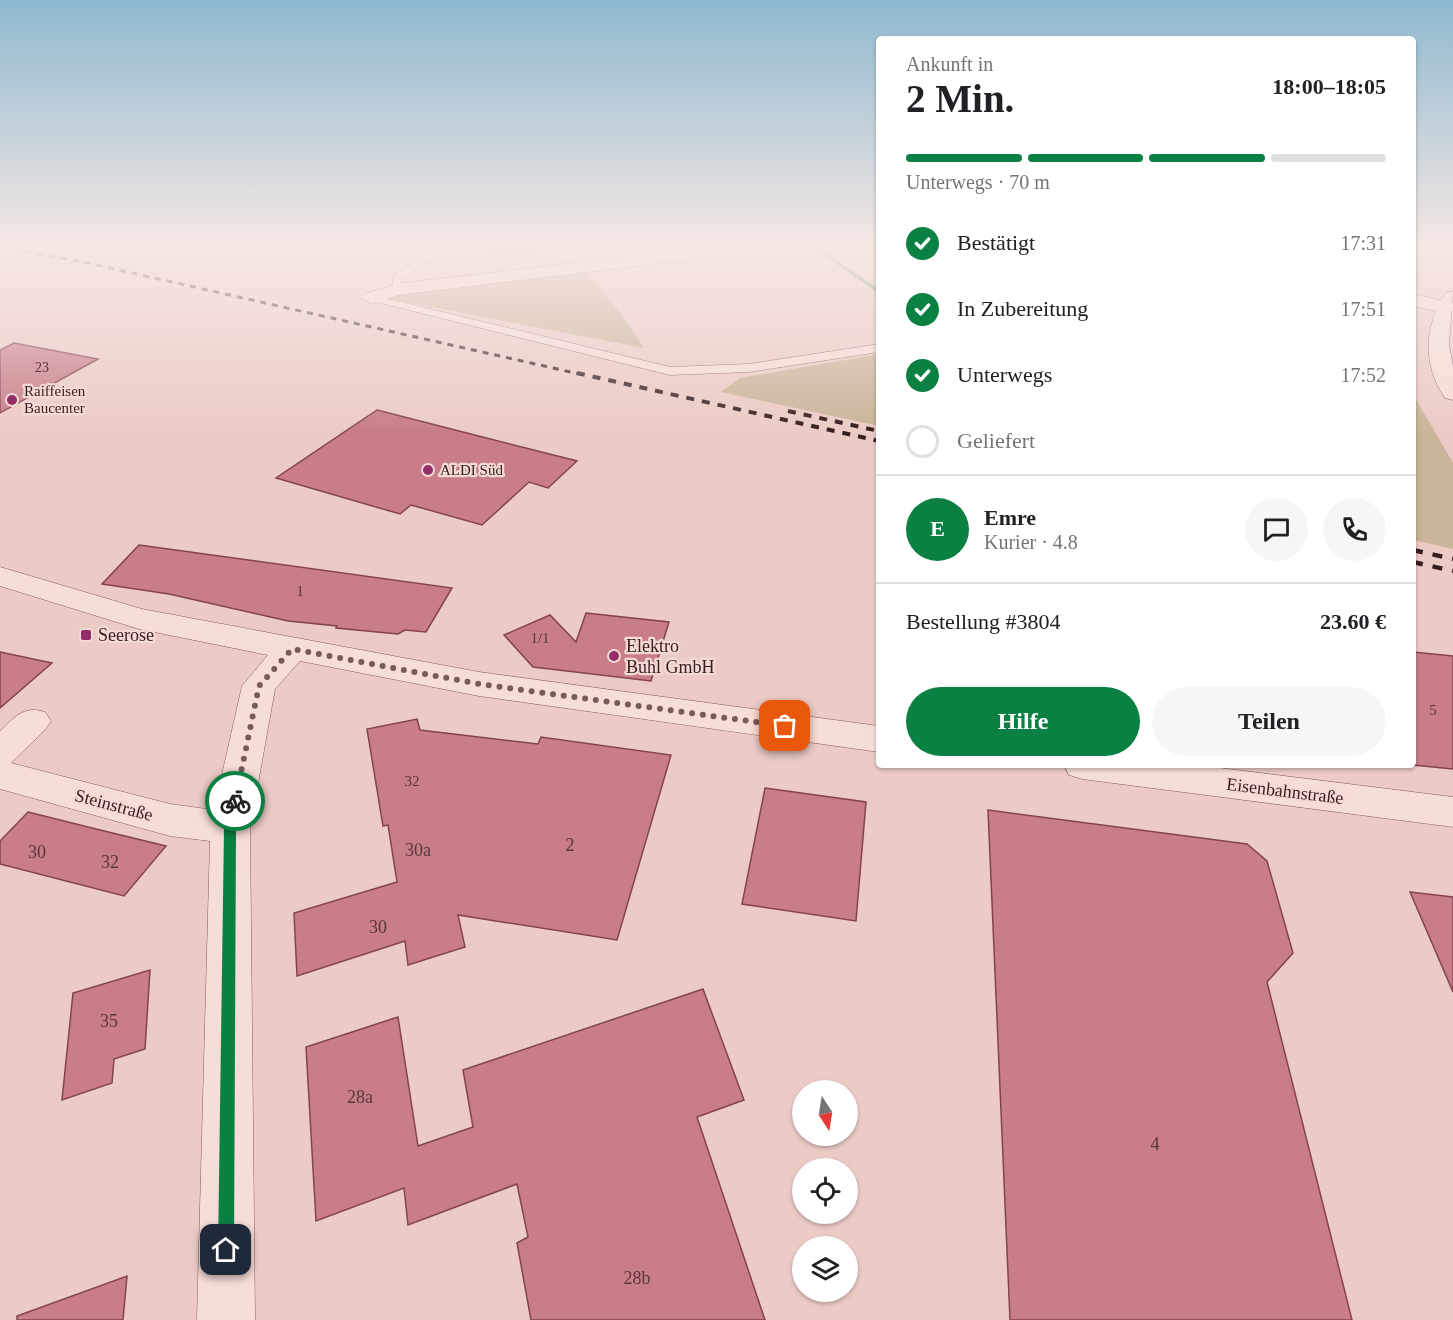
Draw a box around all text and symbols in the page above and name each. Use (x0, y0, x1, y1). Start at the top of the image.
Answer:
text: Ankunft in (906, 53, 993, 75)
text: 18:00–18:05 (1272, 74, 1386, 99)
text: 2 Min. (906, 77, 1014, 120)
text: Unterwegs · 70 m (906, 171, 1050, 193)
icon: check (906, 227, 939, 260)
text: Bestätigt (957, 230, 1035, 255)
text: 17:31 (1340, 232, 1386, 254)
icon: check (906, 293, 939, 326)
text: In Zubereitung (957, 296, 1088, 321)
text: 17:51 (1340, 298, 1386, 320)
icon: check (906, 359, 939, 392)
house number: 23 (35, 360, 49, 375)
text: Unterwegs (957, 362, 1052, 387)
text: 17:52 (1340, 364, 1386, 386)
place label: Raiffeisen Baucenter (24, 383, 86, 416)
marker: Raiffeisen Baucenter (5, 393, 19, 407)
text: Geliefert (957, 428, 1035, 453)
place label: ALDI Süd (440, 462, 503, 478)
marker: ALDI Süd (421, 463, 435, 477)
button: chat (1245, 498, 1308, 561)
button: phone (1323, 498, 1386, 561)
text: Emre (984, 505, 1036, 530)
text: E (930, 516, 945, 541)
text: Kurier · 4.8 (984, 531, 1078, 553)
house number: 1 (296, 583, 304, 599)
text: Bestellung #3804 (906, 609, 1061, 634)
text: 23.60 € (1320, 609, 1386, 634)
place label: Seerose (98, 625, 154, 645)
marker: Seerose (79, 628, 93, 642)
house number: 1/1 (530, 630, 550, 646)
place label: Elektro Buhl GmbH (626, 636, 715, 677)
marker: Elektro Buhl GmbH (607, 649, 621, 663)
button: Hilfe (906, 687, 1140, 756)
button: Teilen (1152, 687, 1386, 756)
pin (759, 700, 810, 751)
house number: 5 (1429, 702, 1437, 718)
icon: bag (768, 709, 801, 742)
courier (205, 771, 265, 831)
house number: 32 (405, 773, 420, 789)
street label: Eisenbahnstraße (1225, 774, 1345, 808)
street label: Steinstraße (73, 785, 155, 825)
icon: bike (219, 785, 252, 818)
house number: 2 (566, 835, 575, 855)
house number: 30a (405, 840, 431, 860)
house number: 30 (28, 842, 46, 862)
house number: 32 (101, 852, 119, 872)
house number: 30 (369, 917, 387, 937)
house number: 35 (100, 1011, 118, 1031)
north arrow (792, 1080, 858, 1146)
map controls (792, 1080, 858, 1302)
house number: 28a (347, 1087, 373, 1107)
house number: 4 (1151, 1134, 1160, 1154)
button: locate (792, 1158, 858, 1224)
pin (200, 1224, 251, 1275)
icon: home (209, 1233, 242, 1266)
button: layers (792, 1236, 858, 1302)
house number: 28b (624, 1268, 651, 1288)

